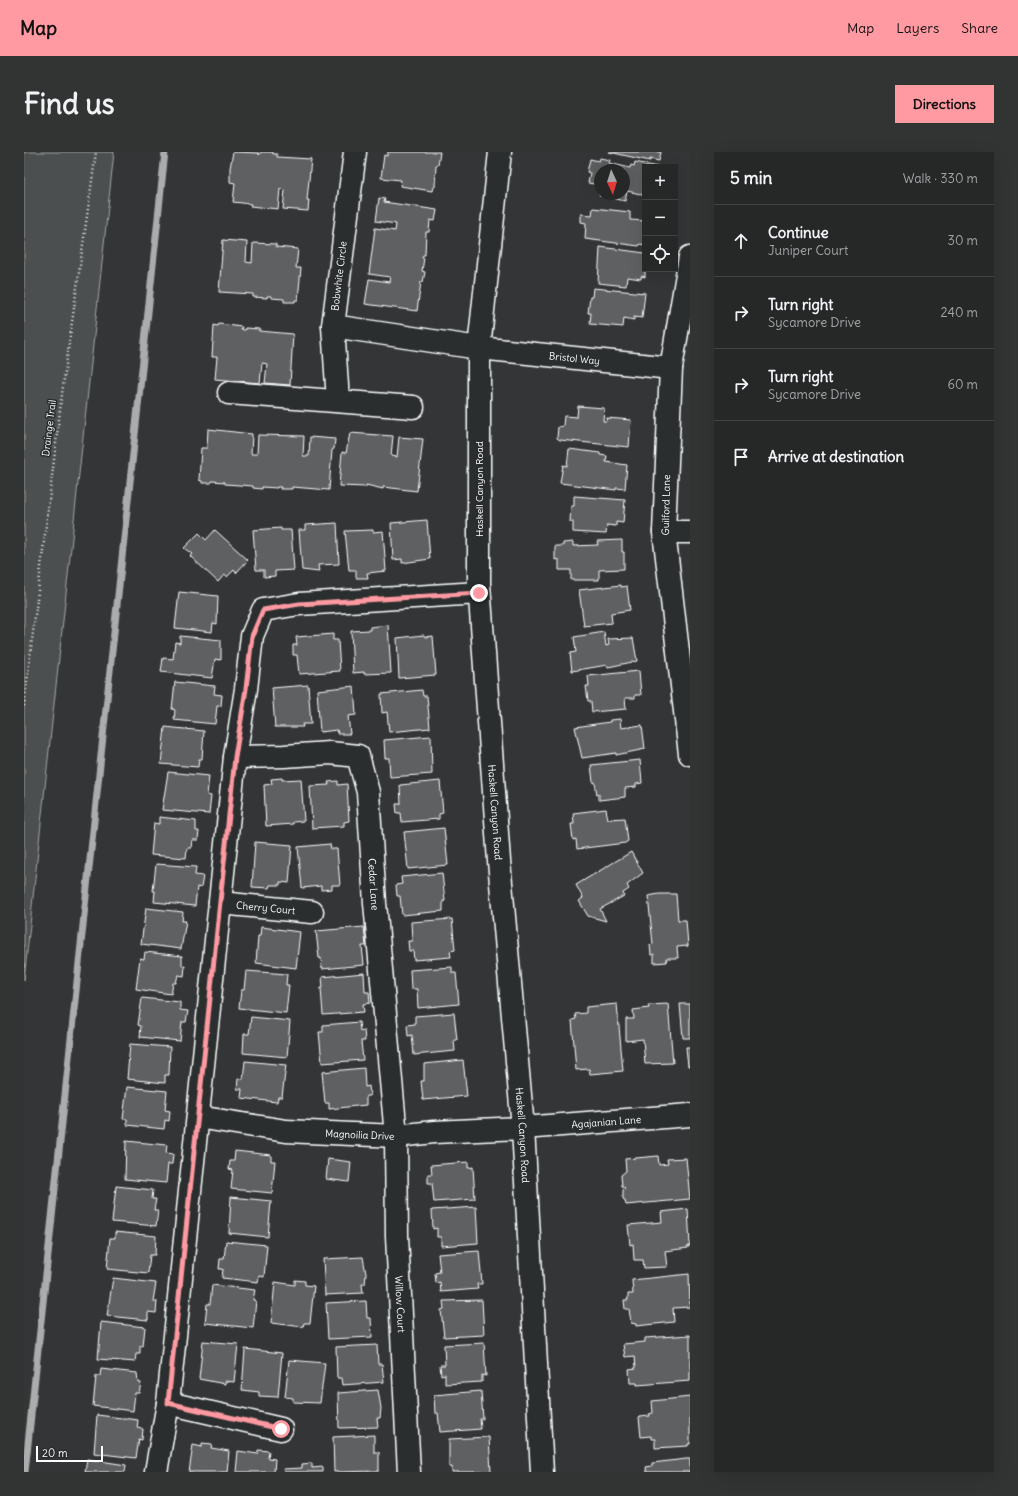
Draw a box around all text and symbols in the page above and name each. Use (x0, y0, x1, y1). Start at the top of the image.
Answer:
text: Map (20, 16, 57, 40)
text: Map (847, 19, 874, 37)
text: Layers (896, 19, 939, 37)
text: Share (961, 19, 998, 37)
button: Directions (895, 85, 994, 123)
text: Find us (24, 86, 115, 122)
north arrow (594, 164, 630, 200)
map controls (642, 164, 678, 272)
button: + (642, 164, 678, 200)
text: 5 min (730, 167, 772, 189)
text: Walk · 330 m (903, 170, 978, 187)
button: − (642, 200, 678, 236)
text: Continue (768, 223, 829, 242)
icon: ahead (730, 230, 752, 252)
text: 30 m (948, 232, 978, 249)
button: locate (642, 236, 678, 272)
street label: Bobwhite Circle (328, 240, 350, 312)
text: Juniper Court (768, 242, 848, 259)
text: Turn right (768, 295, 833, 314)
icon: right (730, 302, 752, 324)
text: 240 m (941, 304, 978, 321)
text: Sycamore Drive (768, 314, 861, 331)
street label: Bristol Way (548, 349, 601, 367)
text: Turn right (768, 367, 833, 386)
icon: right (730, 374, 752, 396)
text: 60 m (947, 376, 978, 393)
text: Sycamore Drive (768, 386, 861, 403)
street label: Drainge Trail (39, 399, 59, 457)
street label: Haskell Canyon Road (473, 441, 486, 537)
icon: arrive (730, 446, 752, 468)
text: Arrive at destination (768, 447, 904, 466)
street label: Guilford Lane (659, 474, 673, 536)
route end (470, 584, 488, 602)
street label: Haskell Canyon Road (486, 764, 505, 861)
street label: Cedar Lane (366, 858, 382, 911)
street label: Cherry Court (236, 898, 297, 917)
street label: Haskell Canyon Road (513, 1087, 533, 1183)
street label: Agajanian Lane (571, 1112, 642, 1131)
street label: Magnoilia Drive (325, 1126, 395, 1142)
street label: Willow Court (393, 1275, 408, 1334)
route start (272, 1420, 290, 1438)
scale bar (36, 1444, 103, 1463)
text: 20 m (42, 1446, 68, 1460)

